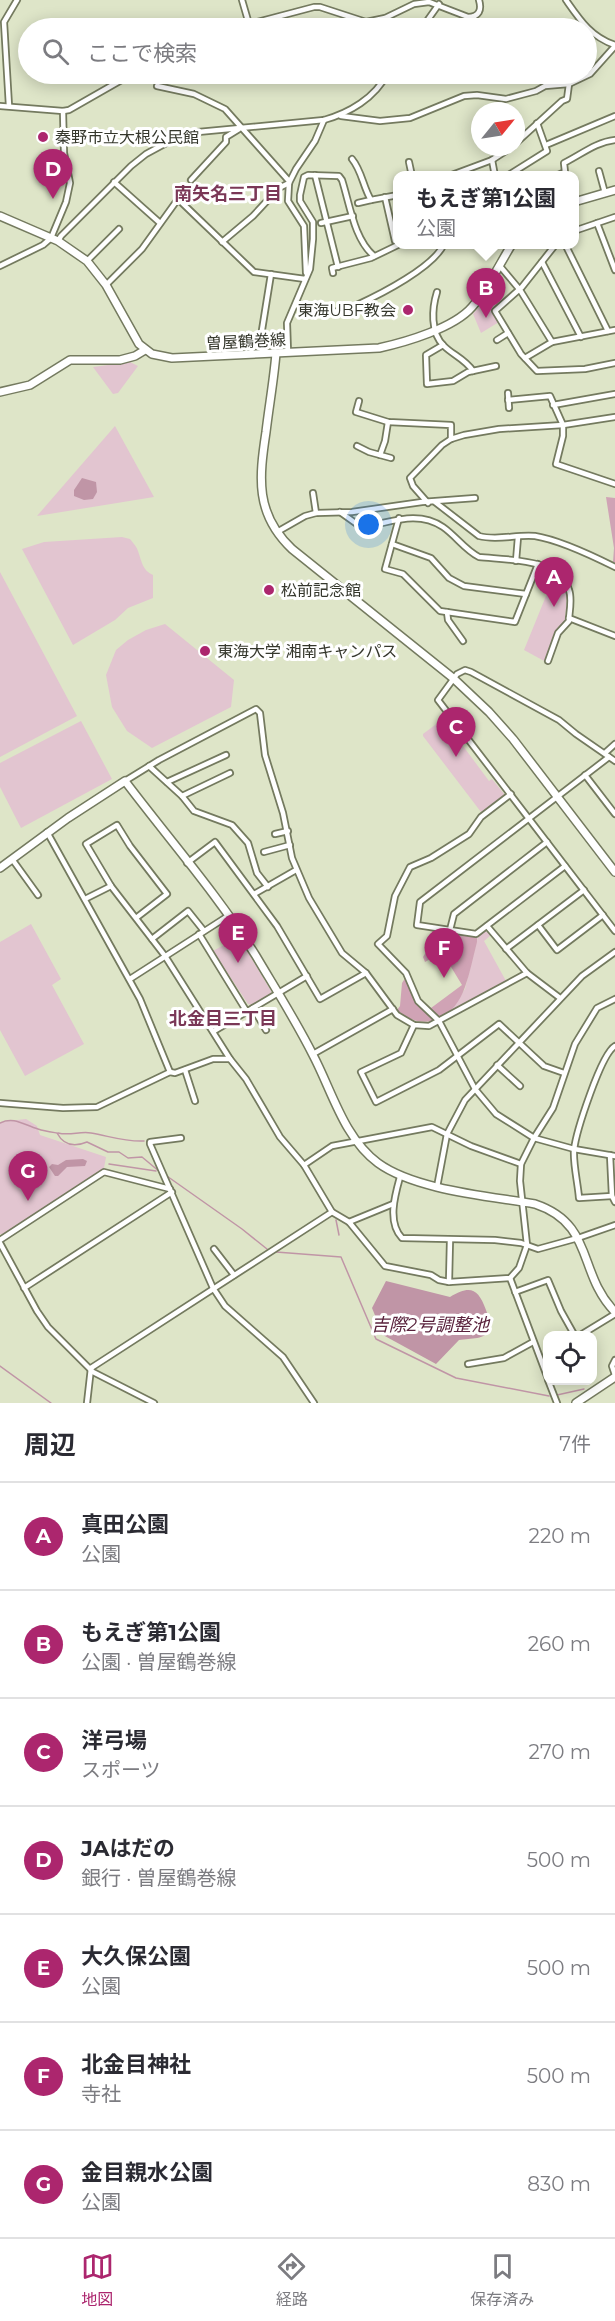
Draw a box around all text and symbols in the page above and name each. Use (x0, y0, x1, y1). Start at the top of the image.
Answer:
search box (18, 18, 597, 84)
icon: search (39, 35, 72, 68)
text: ここで検索 (87, 40, 197, 67)
north arrow (471, 102, 525, 156)
place label: 秦野市立大根公民館 (55, 128, 199, 147)
marker: 秦野市立大根公民館 (36, 130, 50, 144)
pin: D (34, 150, 72, 199)
popup (393, 171, 579, 249)
district label: 南矢名三丁目 (174, 183, 282, 205)
text: もえぎ第1公園 (416, 185, 556, 212)
text: 公園 (416, 216, 456, 240)
pin: B (466, 268, 506, 318)
place label: 東海UBF教会 (297, 301, 396, 320)
marker: 東海UBF教会 (401, 303, 415, 317)
street label: 曽屋鶴巻線 (206, 330, 286, 353)
your location (354, 510, 383, 539)
pin: A (534, 558, 574, 607)
place label: 松前記念館 (281, 581, 361, 600)
marker: 松前記念館 (262, 583, 276, 597)
place label: 東海大学 湘南キャンパス (217, 642, 397, 661)
marker: 東海大学 湘南キャンパス (198, 644, 212, 658)
pin: C (436, 708, 476, 757)
pin: E (218, 914, 258, 963)
pin: F (424, 928, 464, 978)
district label: 北金目三丁目 (169, 1008, 277, 1030)
pin: G (9, 1152, 48, 1201)
water label: 吉際2号調整池 (371, 1314, 491, 1336)
map controls (543, 1331, 597, 1385)
button: locate (543, 1331, 597, 1385)
text: 周辺 (24, 1429, 76, 1461)
text: 7件 (559, 1432, 591, 1456)
text: 真田公園 (81, 1511, 169, 1538)
text: A (36, 1524, 51, 1548)
text: 220 m (529, 1524, 591, 1548)
text: 公園 (81, 1542, 121, 1566)
text: もえぎ第1公園 (81, 1619, 221, 1646)
text: B (36, 1632, 51, 1656)
text: 260 m (528, 1632, 591, 1656)
text: 公園 · 曽屋鶴巻線 (81, 1650, 237, 1674)
text: 洋弓場 (81, 1727, 147, 1754)
text: C (36, 1740, 51, 1764)
text: 270 m (529, 1740, 591, 1764)
text: スポーツ (81, 1758, 161, 1782)
text: JAはだの (81, 1835, 175, 1862)
text: D (35, 1848, 52, 1872)
text: 500 m (527, 1848, 591, 1872)
text: 銀行 · 曽屋鶴巻線 (81, 1866, 237, 1890)
text: 大久保公園 (81, 1943, 191, 1970)
text: E (37, 1956, 50, 1980)
text: 500 m (527, 1956, 591, 1980)
text: 公園 (81, 1974, 121, 1998)
text: 北金目神社 (81, 2051, 191, 2078)
text: F (37, 2064, 50, 2088)
text: 500 m (527, 2064, 591, 2088)
text: 寺社 (81, 2082, 121, 2106)
text: 金目親水公園 (81, 2159, 213, 2186)
text: G (36, 2172, 51, 2196)
text: 830 m (527, 2172, 591, 2196)
text: 公園 (81, 2190, 121, 2214)
tab: 地図 (81, 2250, 114, 2310)
tab: 経路 (275, 2250, 308, 2310)
tab: 保存済み (470, 2250, 534, 2310)

